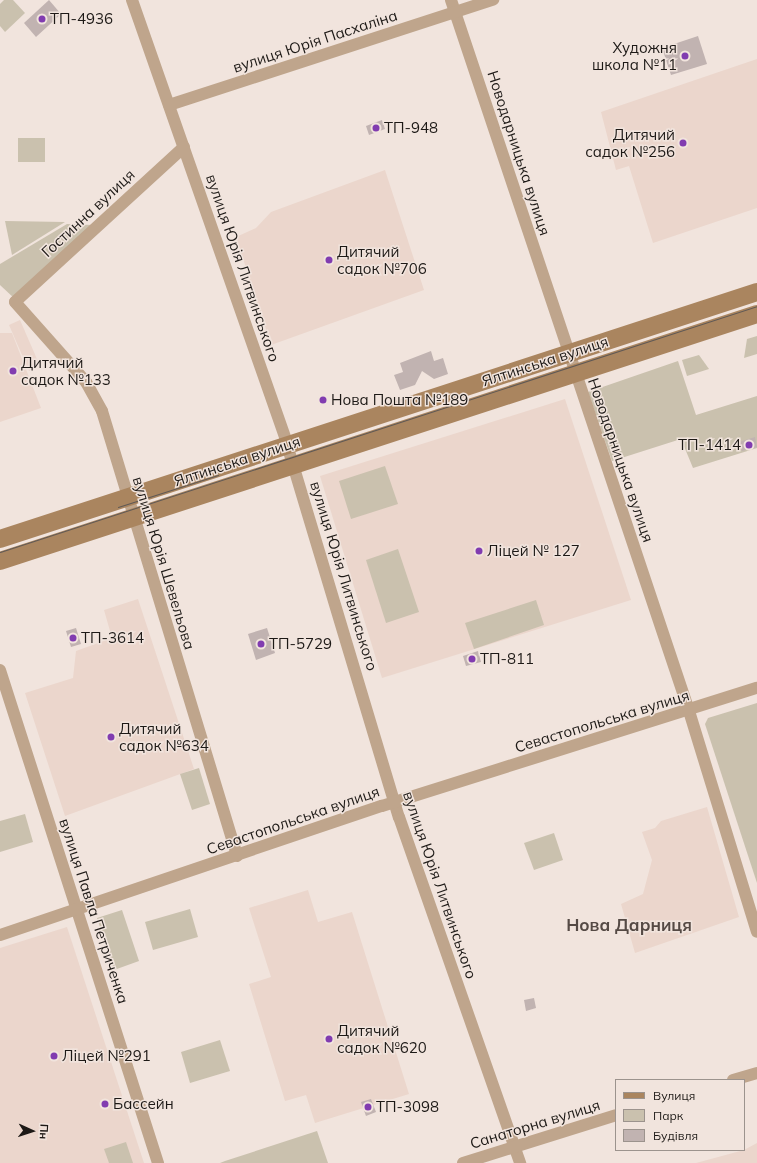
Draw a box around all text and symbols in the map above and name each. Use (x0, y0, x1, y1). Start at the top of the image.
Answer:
street label: вулиця Юрія Пасхаліна (231, 6, 399, 76)
place label: ТП-4936 (50, 10, 113, 28)
marker: ТП-4936 (37, 14, 47, 24)
place label: Художня школа №11 (592, 38, 677, 73)
marker: Художня школа №11 (680, 51, 690, 61)
street label: Новодарницька вулиця (484, 68, 554, 238)
place label: ТП-948 (384, 119, 438, 137)
marker: ТП-948 (371, 123, 381, 133)
place label: Дитячий садок №256 (585, 125, 675, 160)
marker: Дитячий садок №256 (678, 138, 688, 148)
street label: Гостинна вулиця (38, 165, 138, 261)
street label: вулиця Юрія Литвинського (202, 172, 284, 364)
place label: Дитячий садок №706 (337, 242, 427, 277)
marker: Дитячий садок №706 (324, 255, 334, 265)
street label: Ялтинська вулиця (479, 332, 611, 390)
place label: Дитячий садок №133 (21, 353, 111, 388)
marker: Дитячий садок №133 (8, 366, 18, 376)
street label: Новодарницька вулиця (584, 376, 658, 544)
place label: Нова Пошта №189 (331, 391, 468, 409)
marker: Нова Пошта №189 (318, 395, 328, 405)
street label: Ялтинська вулиця (171, 432, 303, 490)
place label: ТП-1414 (678, 436, 741, 454)
marker: ТП-1414 (744, 440, 754, 450)
street label: вулиця Юрія Шевельова (129, 474, 199, 652)
street label: вулиця Юрія Литвинського (307, 479, 381, 673)
place label: Ліцей № 127 (487, 542, 580, 560)
marker: Ліцей № 127 (474, 546, 484, 556)
place label: ТП-3614 (81, 629, 144, 647)
marker: ТП-3614 (68, 633, 78, 643)
place label: ТП-5729 (269, 635, 332, 653)
marker: ТП-5729 (256, 639, 266, 649)
place label: ТП-811 (480, 650, 534, 668)
marker: ТП-811 (467, 654, 477, 664)
street label: Севастопольська вулиця (513, 686, 691, 756)
place label: Дитячий садок №634 (119, 719, 209, 754)
marker: Дитячий садок №634 (106, 732, 116, 742)
street label: Севастопольська вулиця (204, 782, 382, 858)
street label: вулиця Юрія Литвинського (399, 789, 481, 981)
street label: вулиця Павла Петриченка (56, 816, 132, 1006)
district label: Нова Дарниця (566, 915, 692, 935)
place label: Дитячий садок №620 (337, 1021, 427, 1056)
marker: Дитячий садок №620 (324, 1034, 334, 1044)
place label: Ліцей №291 (62, 1047, 151, 1065)
marker: Ліцей №291 (49, 1051, 59, 1061)
legend (615, 1079, 745, 1151)
text: Вулиця (653, 1088, 695, 1103)
place label: Бассейн (113, 1095, 174, 1113)
street label: Санаторна вулиця (468, 1096, 602, 1152)
place label: ТП-3098 (376, 1098, 439, 1116)
marker: Бассейн (100, 1099, 110, 1109)
marker: ТП-3098 (363, 1102, 373, 1112)
text: Парк (653, 1108, 683, 1123)
north arrow (12, 1111, 52, 1151)
text: Пн (37, 1124, 51, 1140)
text: Будівля (653, 1128, 698, 1143)

